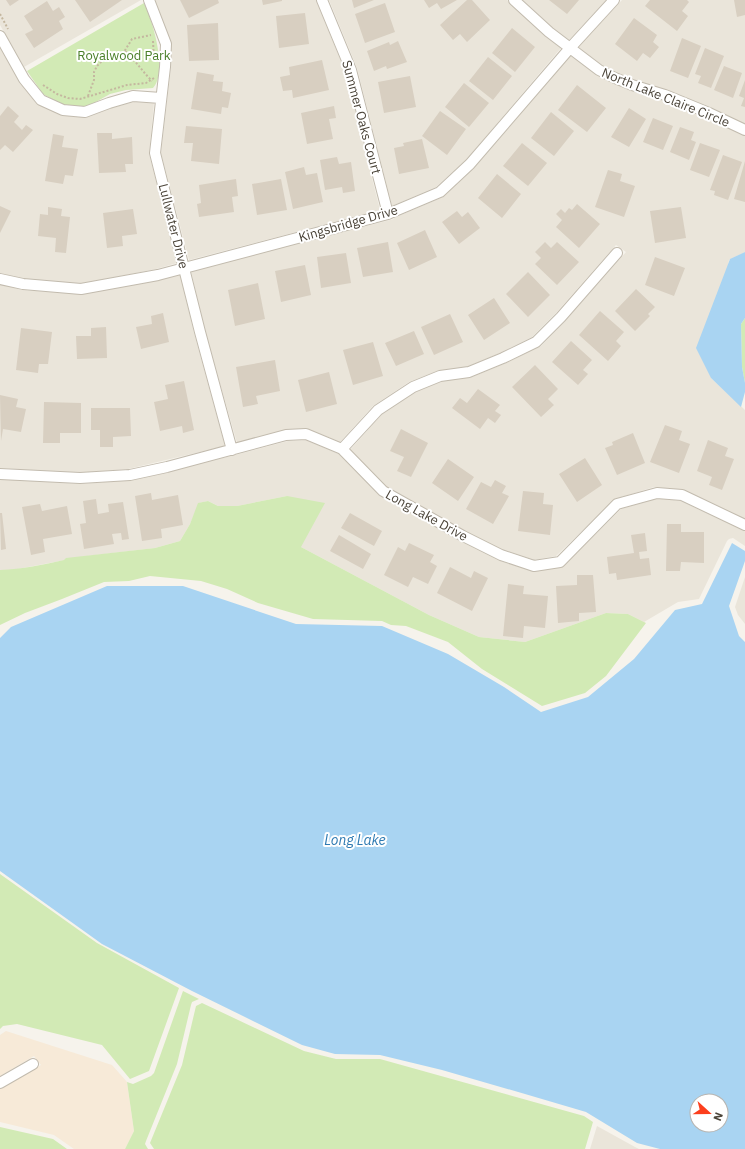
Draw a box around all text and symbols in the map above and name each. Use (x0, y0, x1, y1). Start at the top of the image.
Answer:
park label: Royalwood Park (77, 47, 171, 64)
street label: Summer Oaks Court (338, 58, 385, 176)
street label: North Lake Claire Circle (599, 64, 732, 131)
street label: Lullwater Drive (155, 182, 192, 270)
street label: Kingsbridge Drive (297, 201, 400, 246)
street label: Long Lake Drive (383, 486, 471, 545)
water label: Long Lake (324, 831, 386, 849)
north arrow (689, 1093, 729, 1133)
text: N (710, 1110, 726, 1123)

